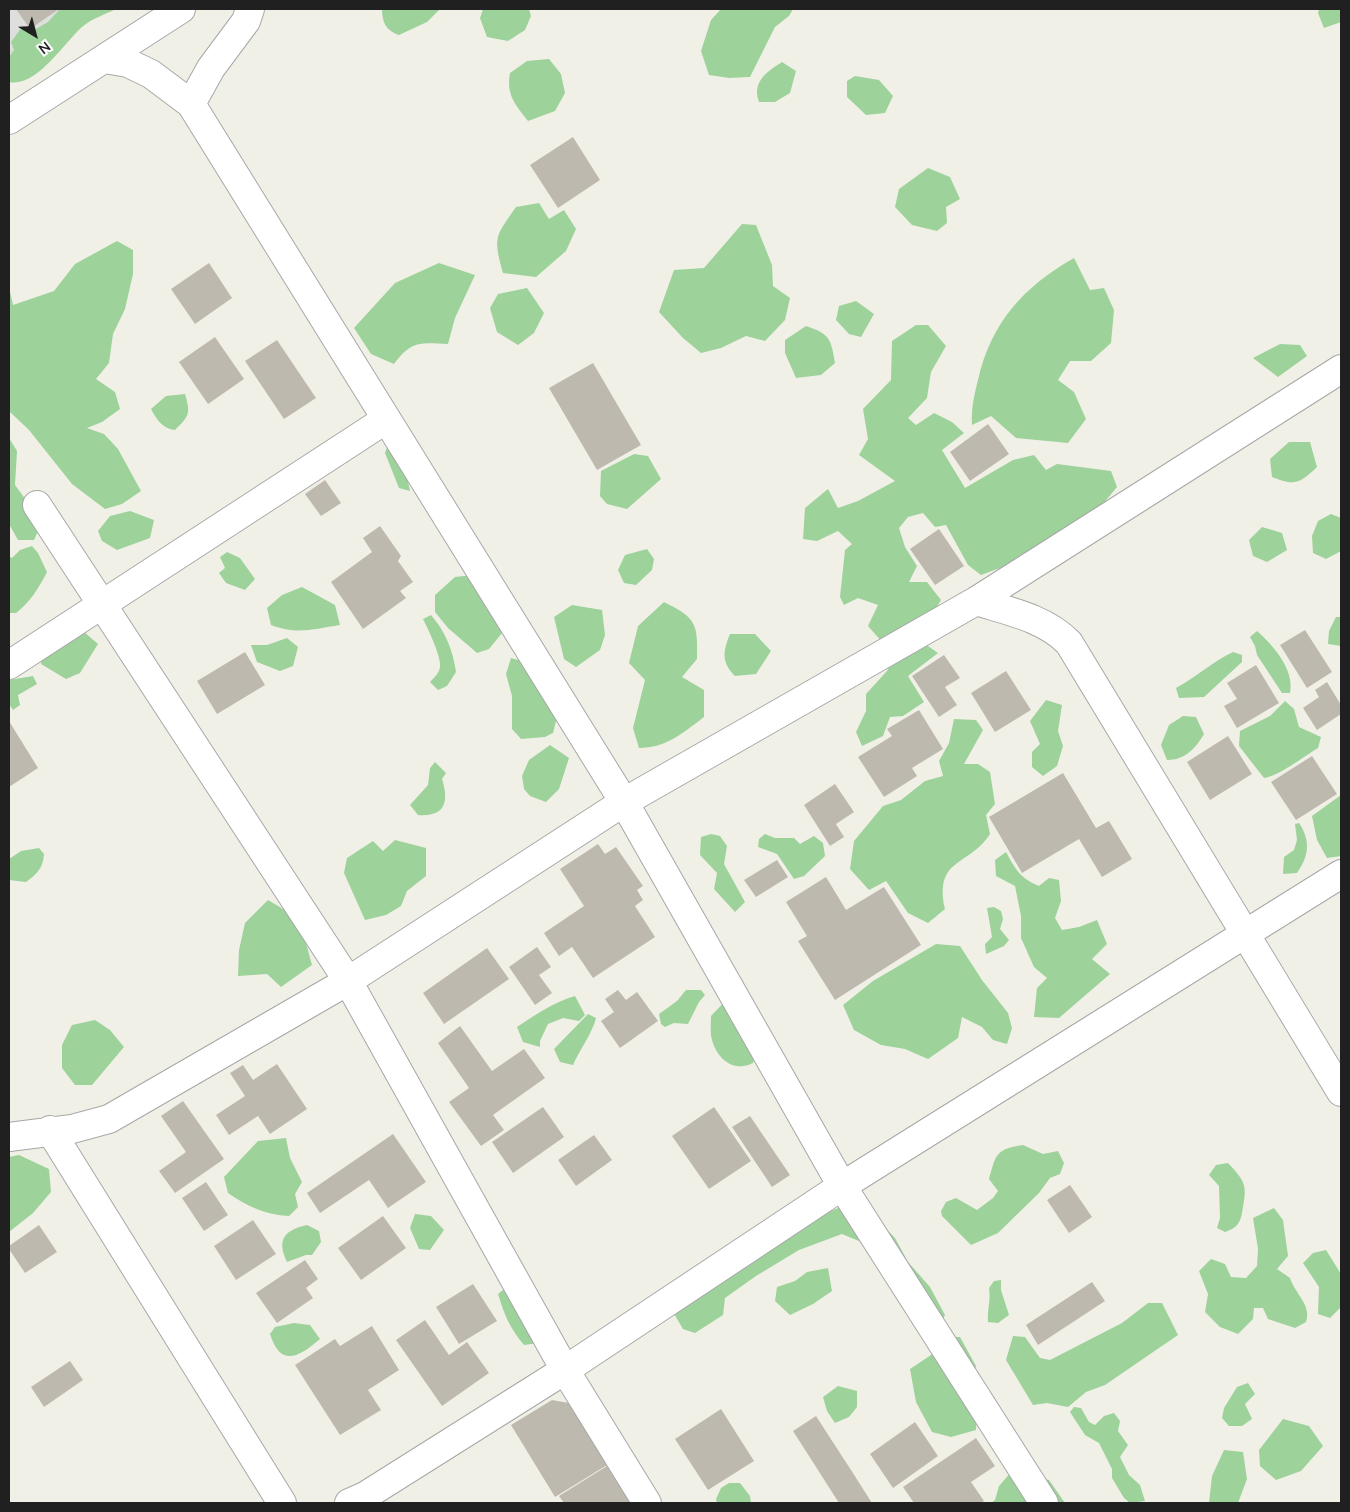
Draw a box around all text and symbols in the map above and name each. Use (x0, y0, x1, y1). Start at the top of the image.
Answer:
north arrow (10, 10, 60, 60)
text: N (34, 37, 54, 58)

